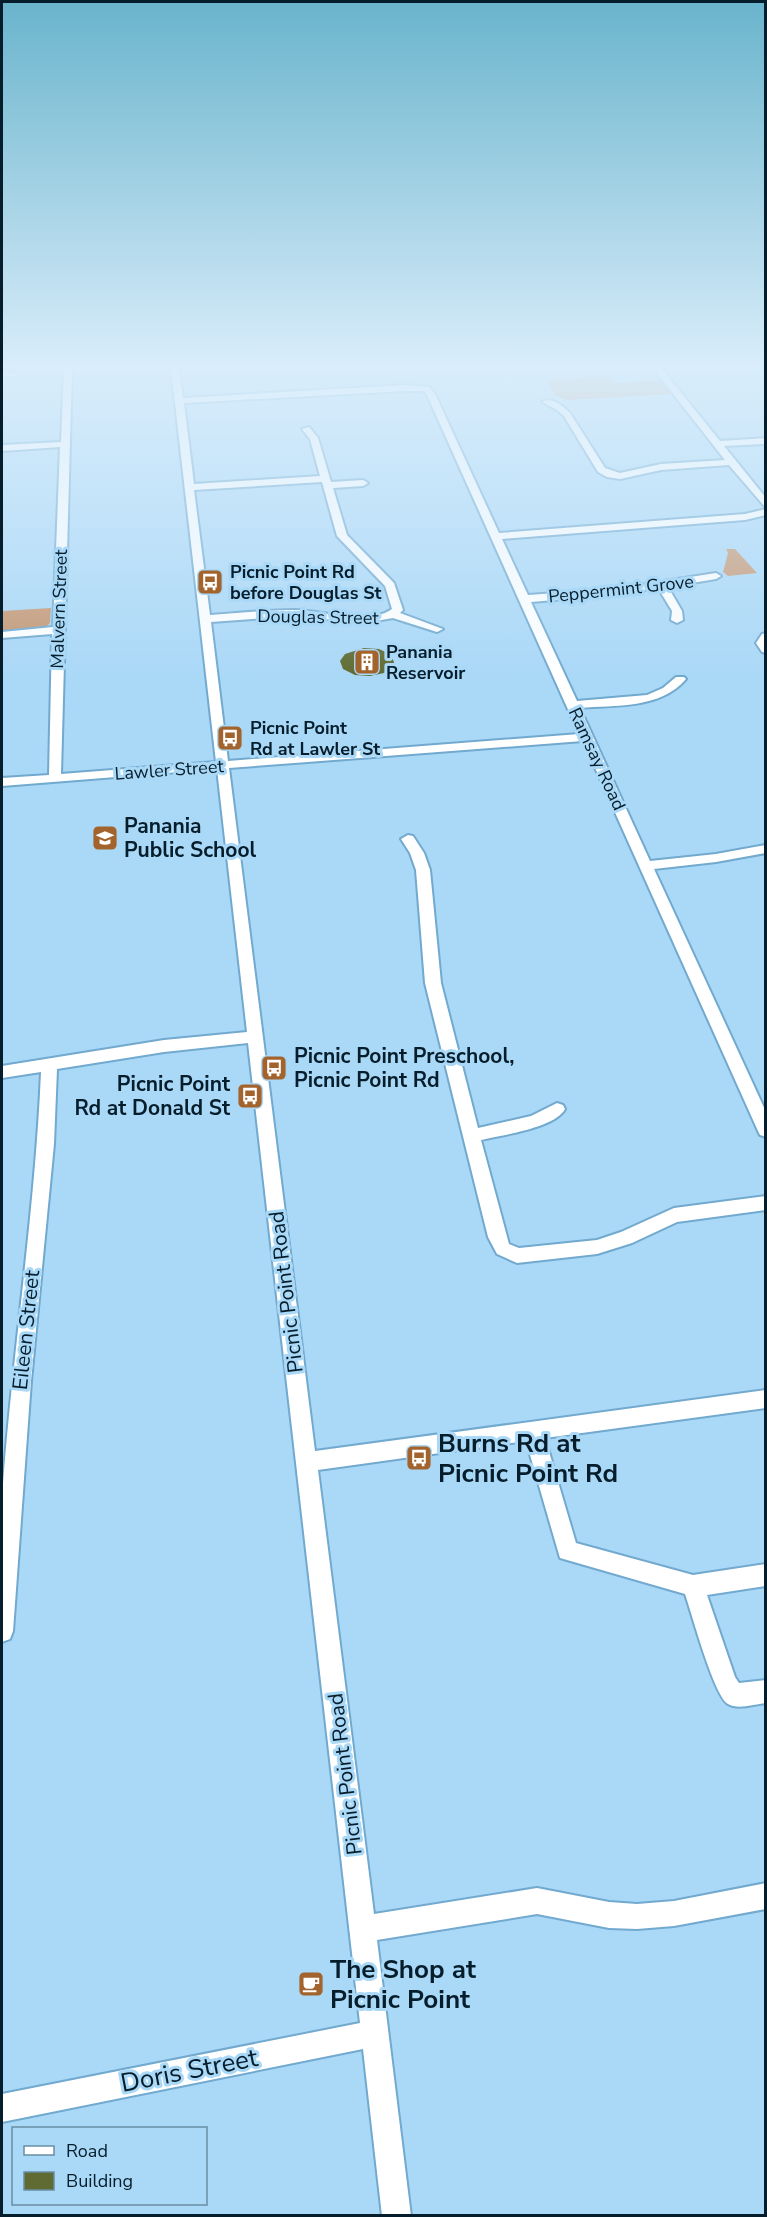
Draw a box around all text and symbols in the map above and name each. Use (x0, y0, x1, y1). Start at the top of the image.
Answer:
street label: Malvern Street (45, 548, 73, 669)
place label: Picnic Point Rd before Douglas St (230, 560, 382, 605)
bus stop icon: Picnic Point Rd before Douglas St (195, 567, 225, 597)
street label: Peppermint Grove (547, 569, 695, 609)
street label: Douglas Street (257, 604, 380, 630)
place label: Panania Reservoir (386, 640, 465, 685)
building icon: Panania Reservoir (352, 647, 382, 677)
street label: Ramsay Road (563, 704, 631, 814)
place label: Picnic Point Rd at Lawler St (250, 716, 380, 761)
bus stop icon: Picnic Point Rd at Lawler St (215, 723, 245, 753)
street label: Lawler Street (114, 754, 225, 786)
place label: Panania Public School (124, 812, 257, 864)
school or university icon: Panania Public School (90, 823, 120, 853)
place label: Picnic Point Preschool, Picnic Point Rd (294, 1042, 515, 1094)
bus stop icon: Picnic Point Preschool, Picnic Point Rd (259, 1053, 289, 1083)
place label: Picnic Point Rd at Donald St (74, 1070, 231, 1122)
bus stop icon: Picnic Point Rd at Donald St (235, 1081, 265, 1111)
street label: Picnic Point Road (262, 1210, 310, 1374)
street label: Eileen Street (6, 1268, 46, 1391)
place label: Burns Rd at Picnic Point Rd (438, 1426, 618, 1491)
bus stop icon: Burns Rd at Picnic Point Rd (404, 1443, 434, 1473)
street label: Picnic Point Road (321, 1692, 369, 1856)
place label: The Shop at Picnic Point (330, 1952, 477, 2017)
cafe icon: The Shop at Picnic Point (296, 1969, 326, 1999)
street label: Doris Street (117, 2040, 262, 2101)
legend (12, 2127, 207, 2205)
text: Road (66, 2139, 108, 2163)
text: Building (66, 2169, 133, 2193)

